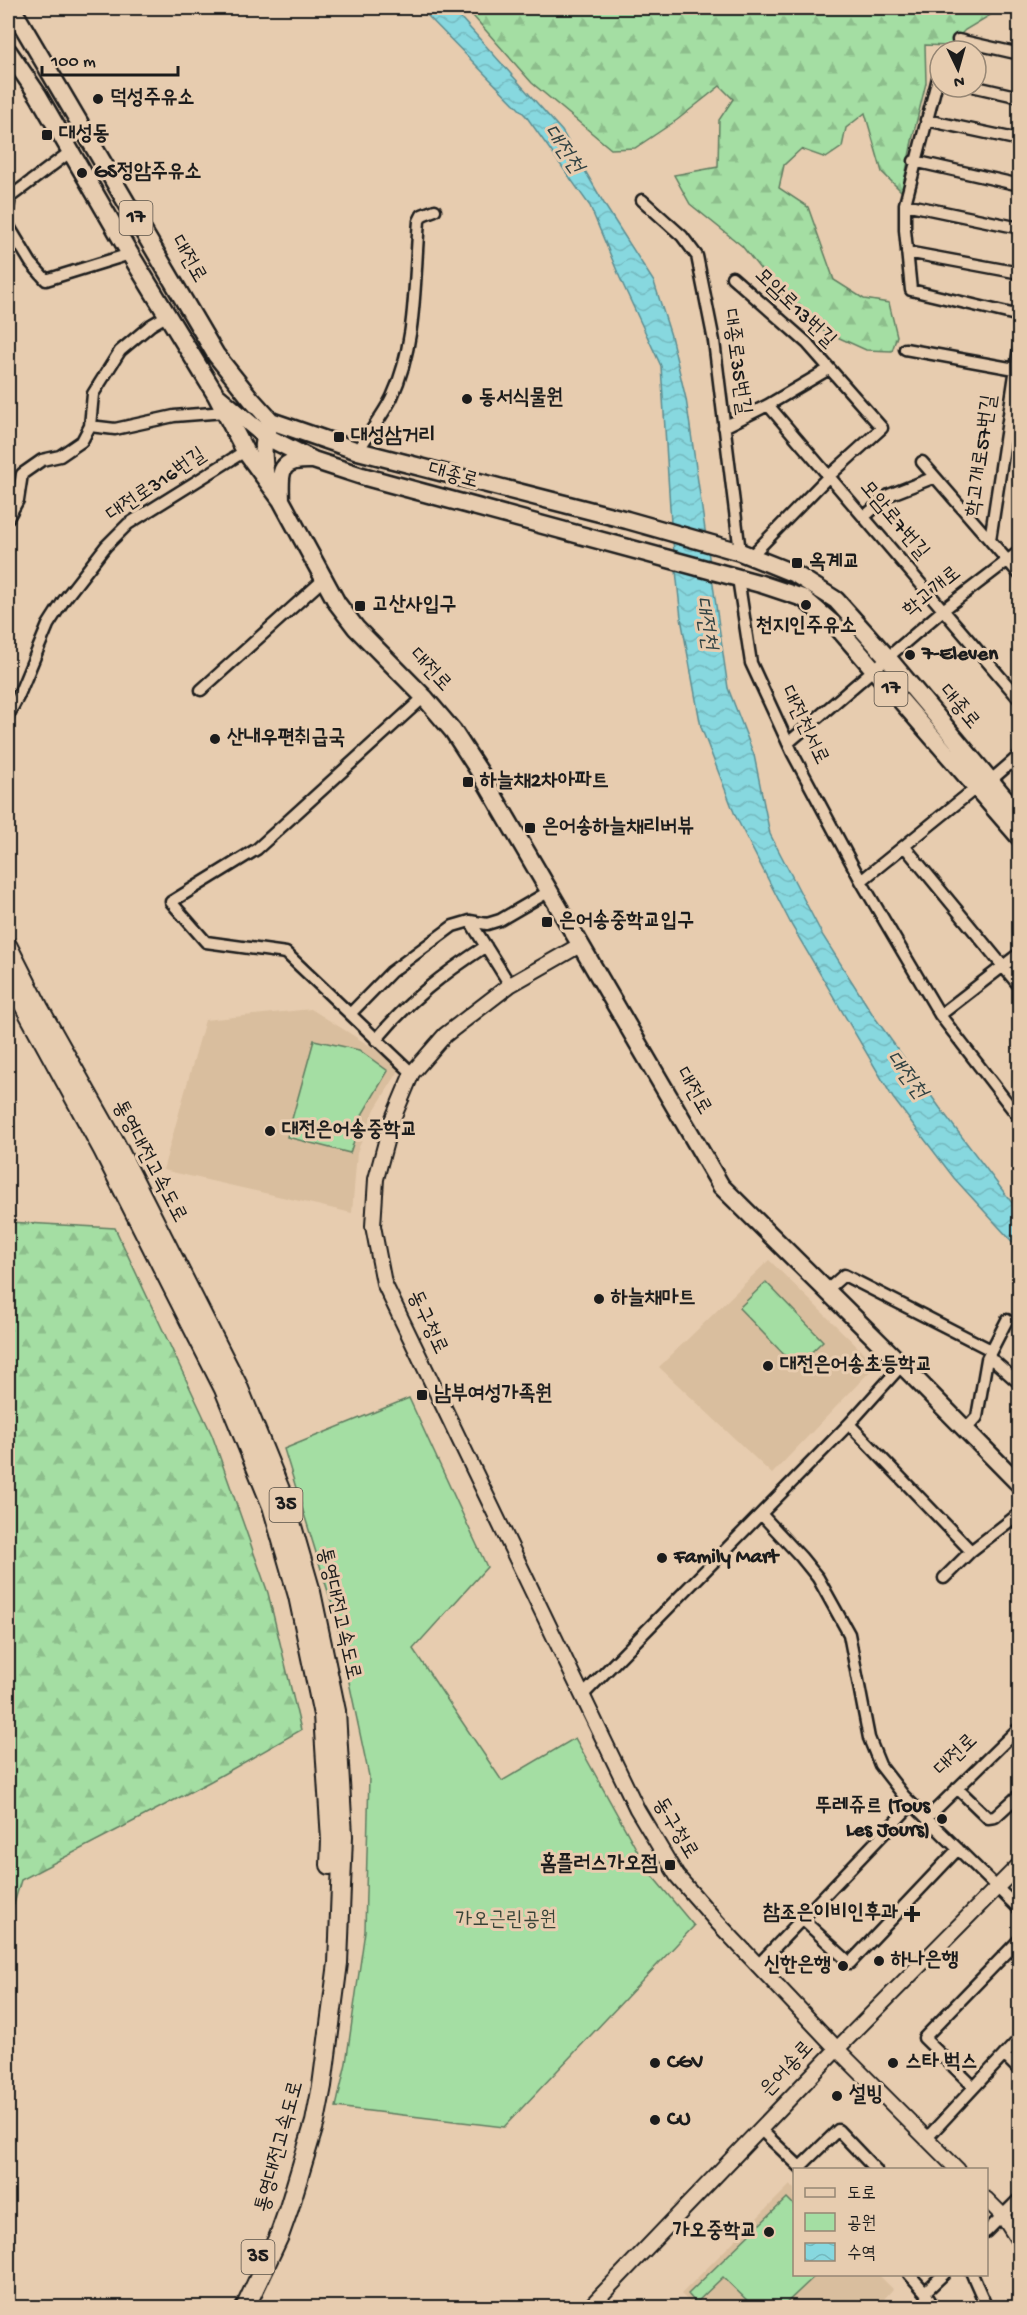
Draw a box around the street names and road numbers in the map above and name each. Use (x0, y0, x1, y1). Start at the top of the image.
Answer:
road number: 17 (120, 201, 152, 235)
street label: 대전로 (163, 232, 211, 288)
street label: 모암로13번길 (748, 264, 840, 354)
street label: 대종로35번길 (715, 308, 755, 417)
street label: 학고개로57번길 (962, 393, 1004, 519)
street label: 대전로316번길 (103, 444, 212, 528)
street label: 대종로 (425, 458, 481, 496)
street label: 모암로7번길 (853, 476, 933, 566)
street label: 학고개로 (899, 562, 967, 624)
street label: 대전로 (403, 644, 455, 698)
road number: 17 (874, 672, 908, 706)
street label: 대종로 (932, 681, 984, 735)
street label: 대전천서로 (773, 683, 833, 769)
street label: 대전로 (668, 1064, 716, 1120)
street label: 통영대전고속도로 (105, 1096, 192, 1228)
street label: 동구청로 (400, 1287, 452, 1359)
road number: 35 (270, 1488, 302, 1522)
street label: 통영대전고속도로 (310, 1545, 365, 1683)
street label: 대전로 (930, 1729, 984, 1783)
street label: 동구청로 (646, 1794, 702, 1864)
street label: 은어송로 (755, 2036, 820, 2103)
street label: 통영대전고속도로 (250, 2078, 311, 2216)
road number: 35 (242, 2240, 274, 2274)

